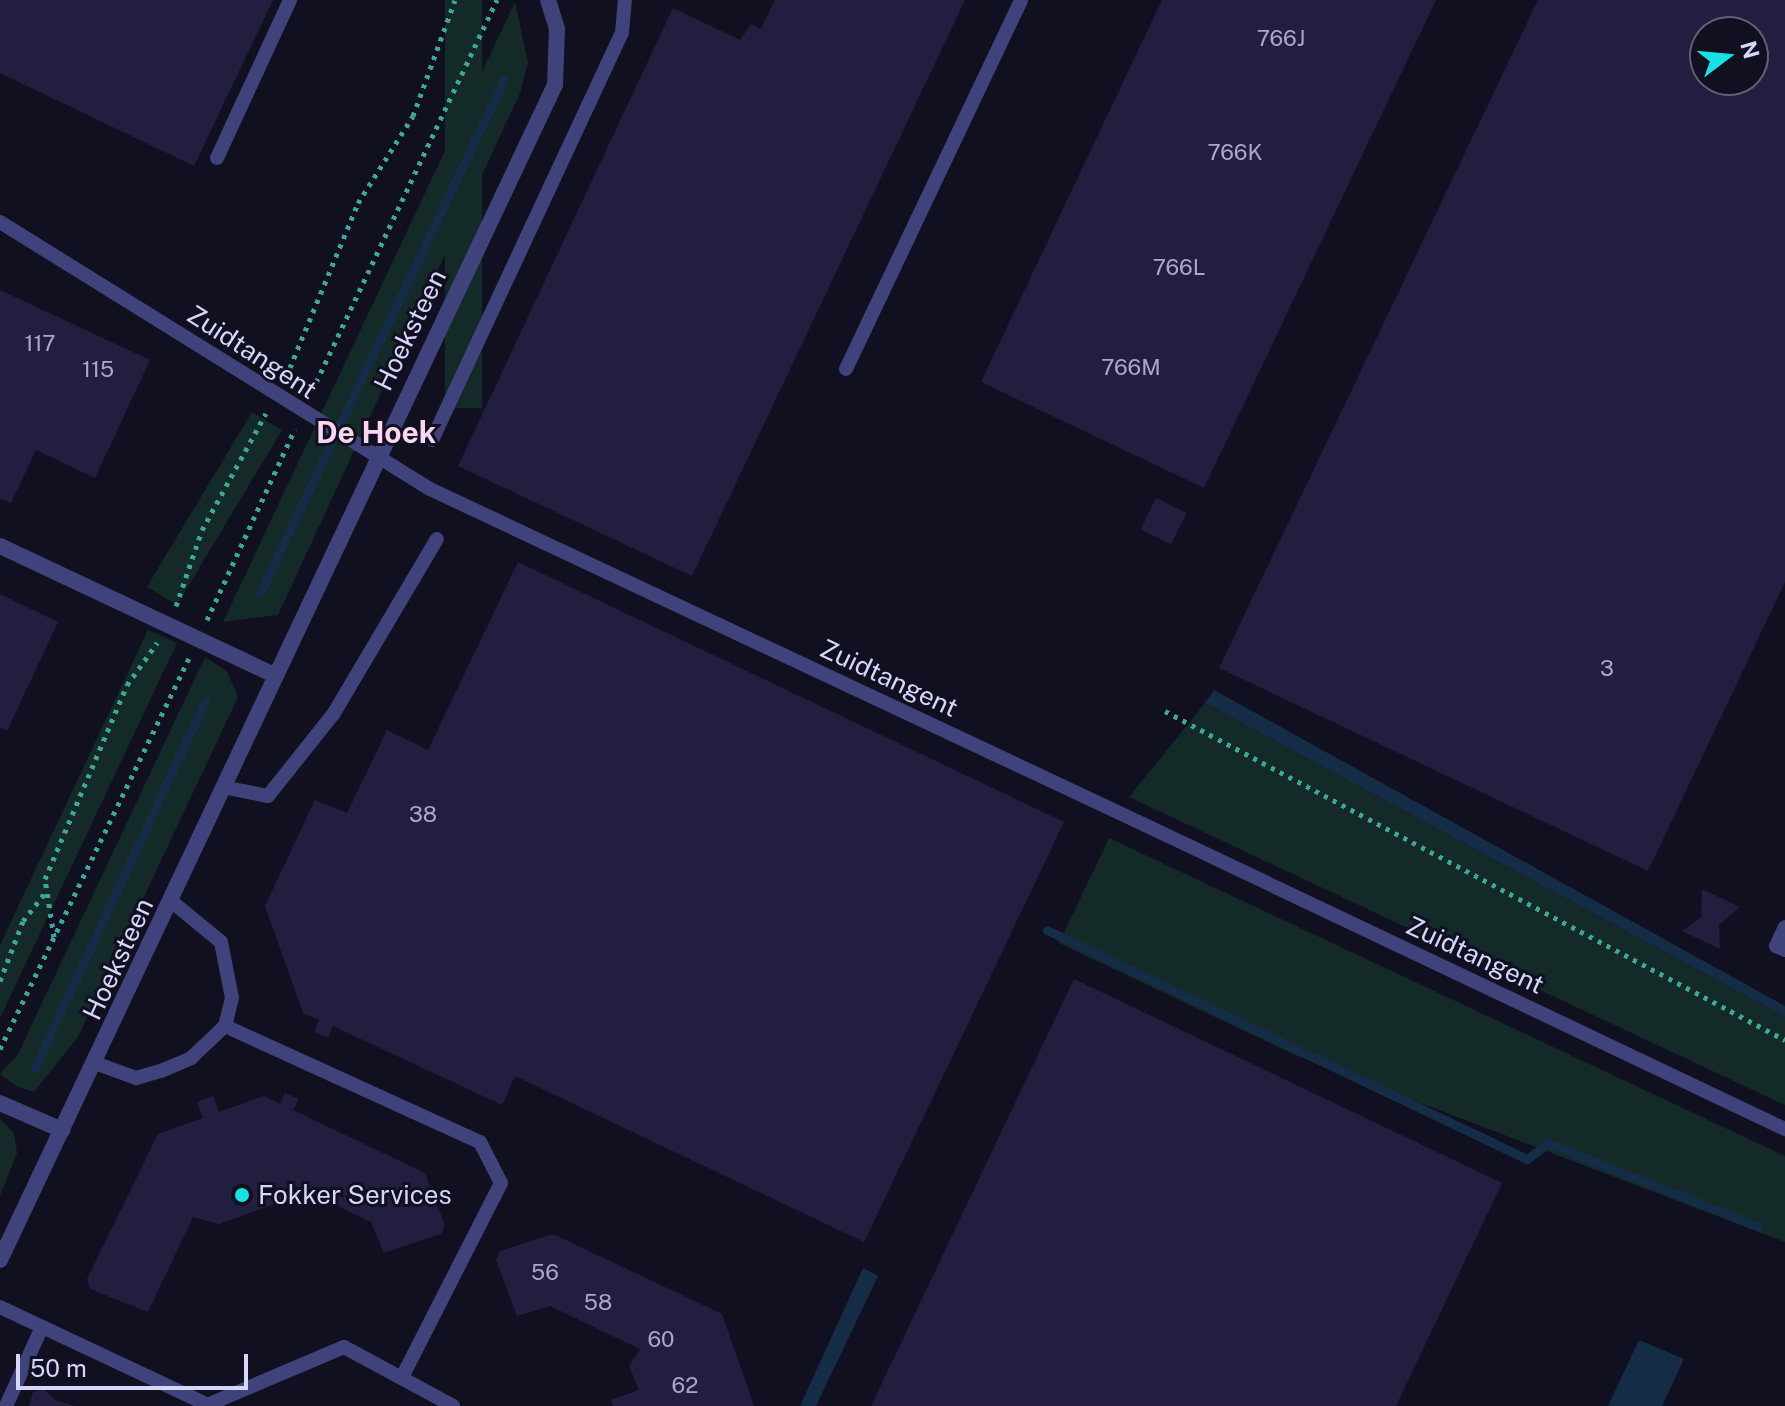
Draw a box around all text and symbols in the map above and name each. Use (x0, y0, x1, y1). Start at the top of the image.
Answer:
north arrow (1689, 16, 1769, 96)
house number: 766J (1257, 26, 1305, 52)
text: N (1735, 38, 1765, 62)
house number: 766K (1207, 140, 1263, 166)
house number: 766L (1153, 255, 1205, 281)
street label: Hoeksteen (367, 264, 453, 396)
street label: Zuidtangent (181, 299, 323, 405)
house number: 117 (24, 331, 56, 357)
house number: 766M (1101, 355, 1161, 381)
house number: 115 (82, 357, 114, 383)
district label: De Hoek (316, 414, 436, 450)
street label: Zuidtangent (815, 633, 963, 723)
house number: 3 (1600, 656, 1614, 682)
house number: 38 (409, 802, 437, 828)
street label: Hoeksteen (76, 893, 160, 1025)
street label: Zuidtangent (1401, 910, 1549, 1000)
place label: Fokker Services (258, 1179, 452, 1211)
marker: Fokker Services (233, 1186, 251, 1204)
house number: 56 (531, 1260, 559, 1286)
house number: 58 (584, 1290, 612, 1316)
house number: 60 (647, 1327, 675, 1353)
scale bar (20, 1338, 252, 1388)
text: 50 m (30, 1354, 87, 1382)
house number: 62 (672, 1373, 698, 1399)

